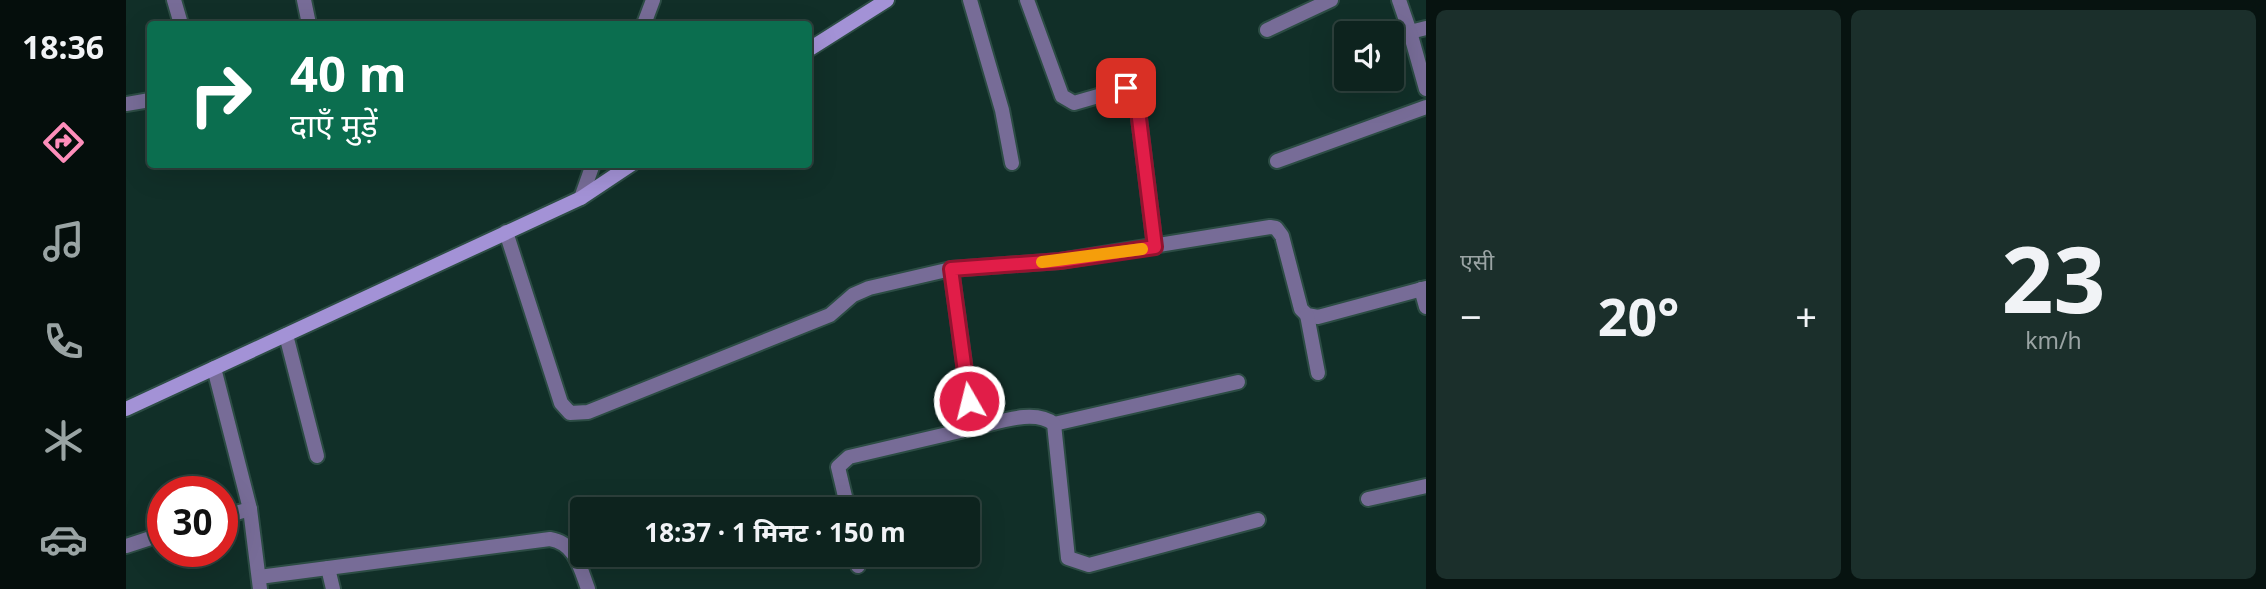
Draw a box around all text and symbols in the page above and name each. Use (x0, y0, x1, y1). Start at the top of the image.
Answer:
map controls (1334, 21, 1404, 91)
button: sound (1334, 21, 1404, 91)
text: 18:36 (22, 25, 104, 68)
text: 40 m (290, 40, 407, 106)
icon: right (175, 49, 266, 140)
pin (1096, 58, 1156, 118)
icon: arrive (1107, 69, 1145, 107)
text: दाएँ मुड़ें (290, 103, 378, 146)
icon: directions (39, 118, 88, 167)
text: 23 (2001, 216, 2106, 340)
icon: music (39, 217, 88, 266)
text: एसी (1460, 245, 1494, 277)
text: 20° (1598, 280, 1679, 351)
text: − (1460, 290, 1482, 342)
text: + (1795, 290, 1817, 342)
icon: phone (39, 317, 88, 366)
text: km/h (2025, 324, 2082, 356)
position arrow (932, 364, 1006, 438)
icon: climate (39, 416, 88, 465)
speed limit sign: 30 (147, 476, 238, 567)
text: 18:37 · 1 मिनट · 150 m (644, 514, 906, 550)
icon: car (39, 515, 88, 564)

